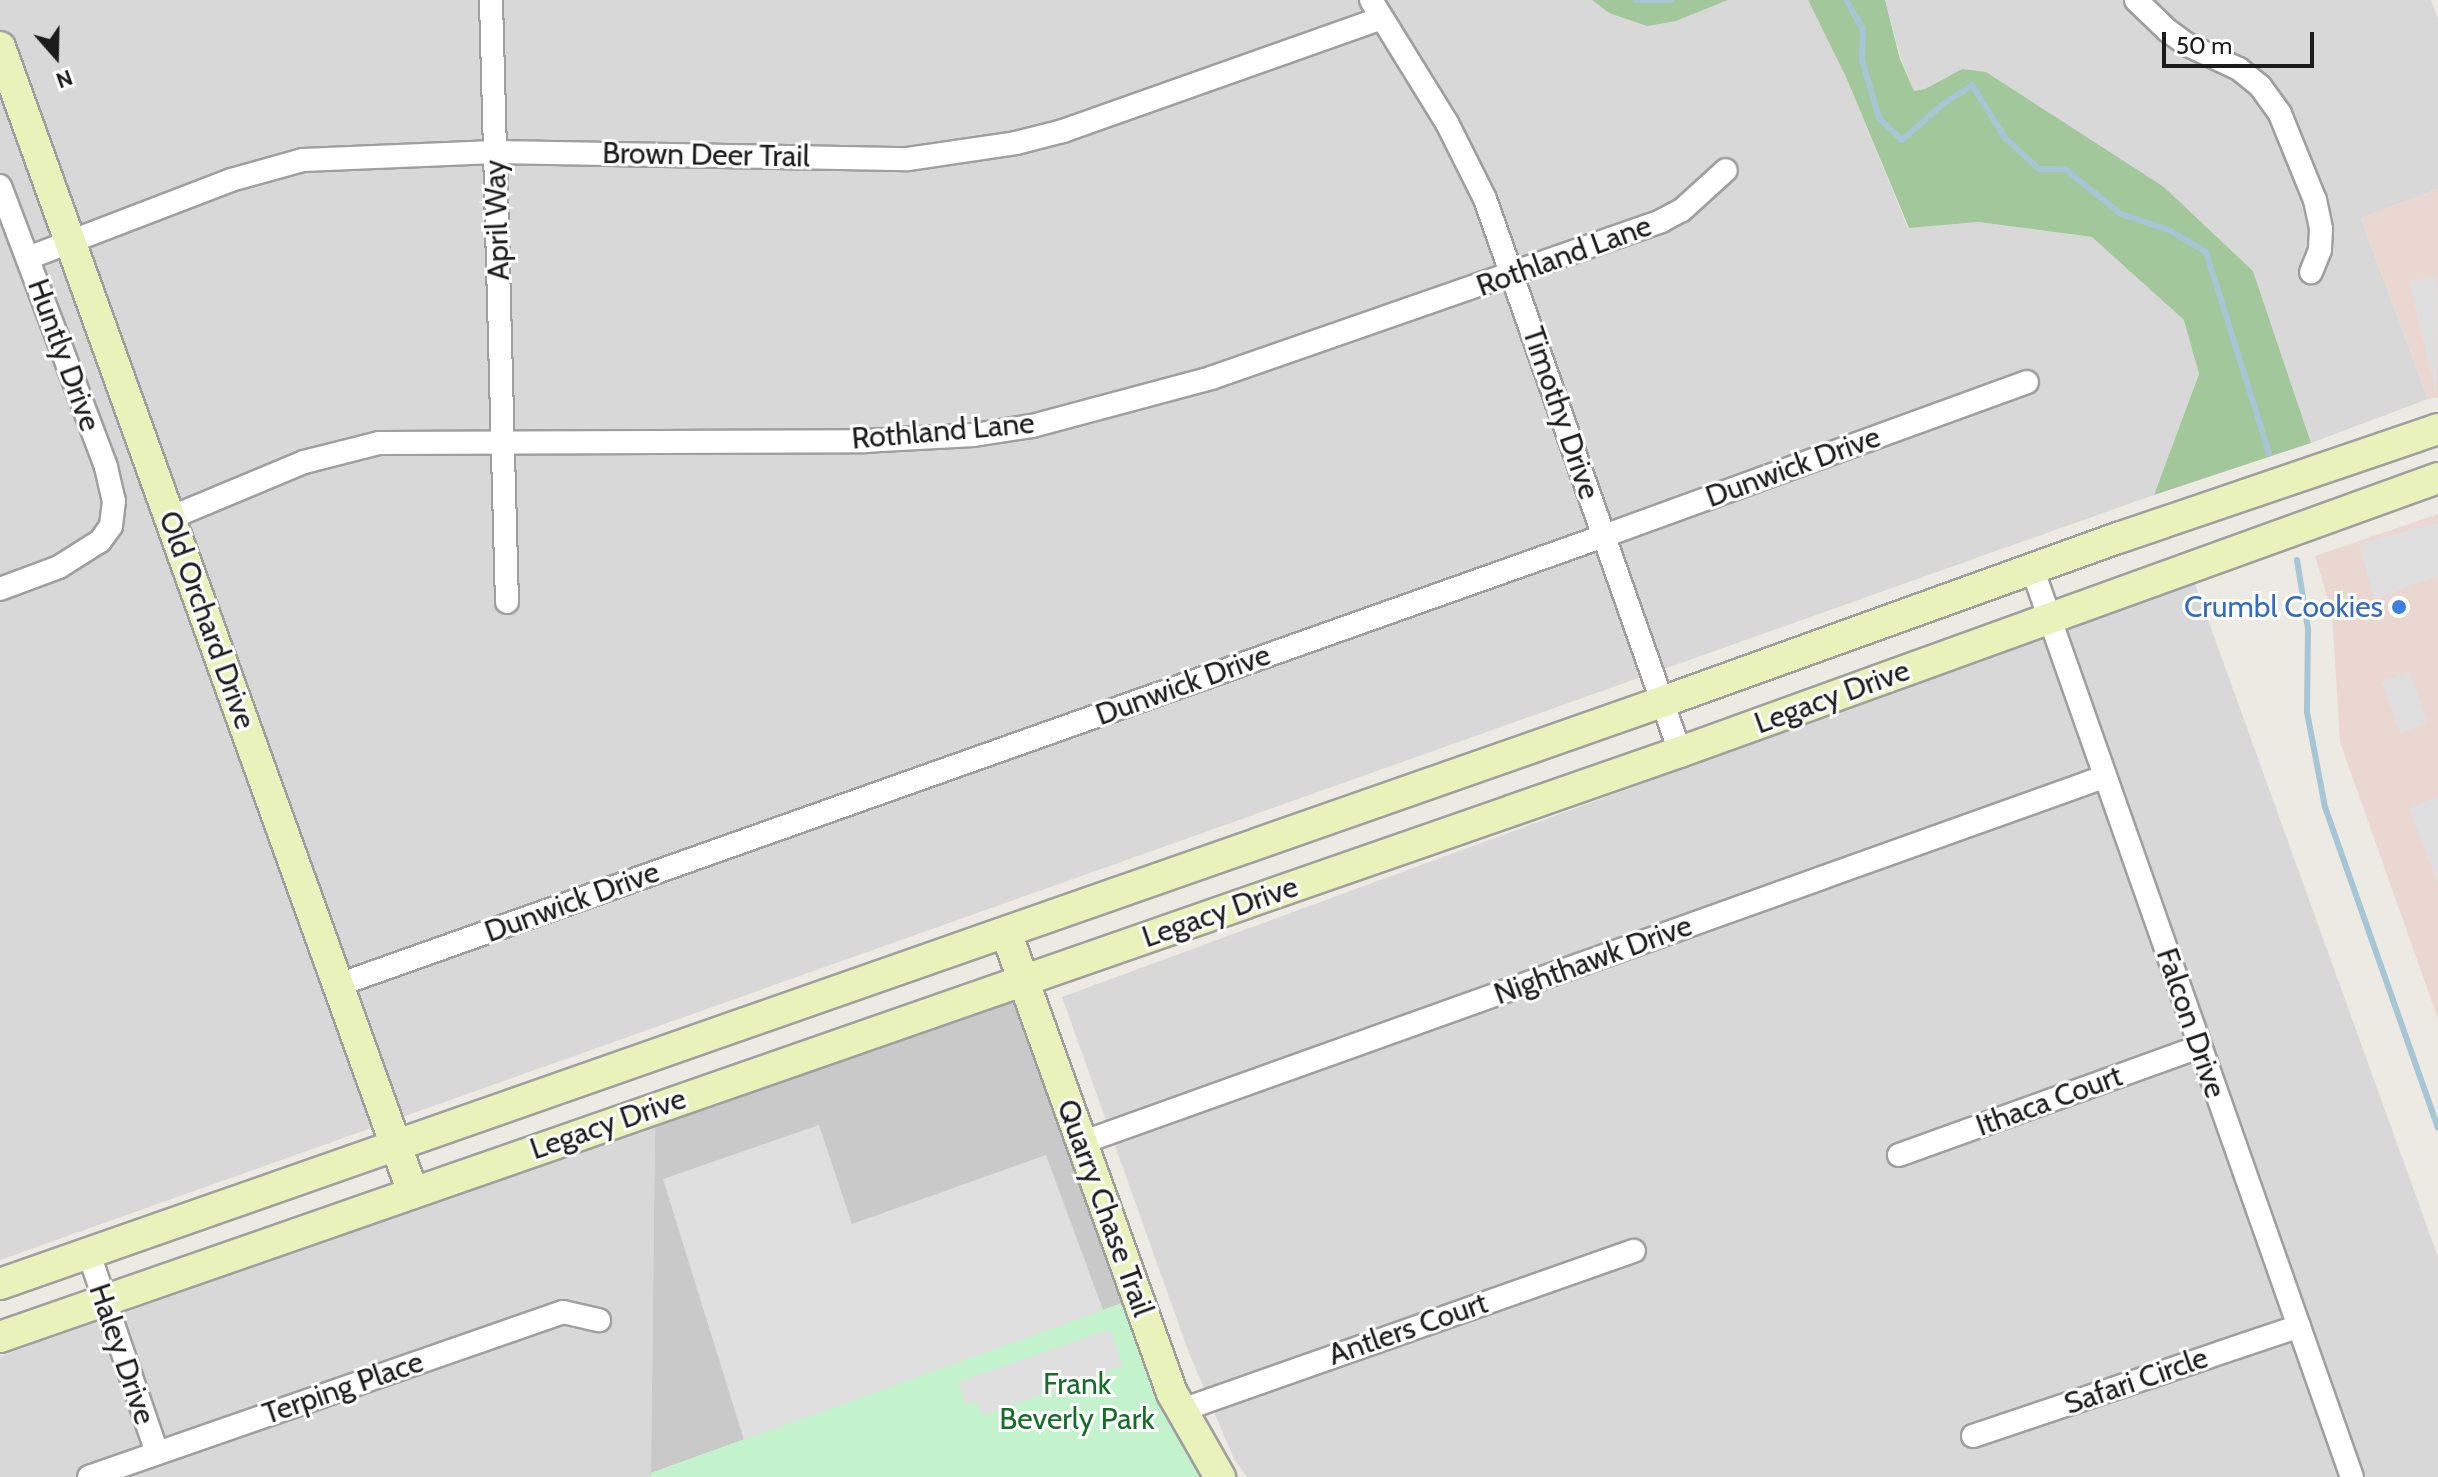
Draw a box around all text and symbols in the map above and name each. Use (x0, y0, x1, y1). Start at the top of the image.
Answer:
north arrow (16, 16, 96, 96)
scale bar (2166, 16, 2318, 66)
text: 50 m (2176, 31, 2232, 60)
text: N (52, 64, 76, 94)
street label: Brown Deer Trail (602, 135, 810, 175)
street label: April Way (477, 159, 517, 281)
street label: Rothland Lane (1472, 208, 1656, 304)
street label: Huntly Drive (20, 274, 108, 436)
street label: Timothy Drive (1515, 322, 1607, 504)
street label: Rothland Lane (850, 405, 1036, 457)
street label: Dunwick Drive (1701, 419, 1885, 515)
street label: Old Orchard Drive (151, 506, 263, 734)
place label: Crumbl Cookies (2184, 589, 2383, 625)
marker: Crumbl Cookies (2390, 598, 2408, 616)
street label: Dunwick Drive (1091, 637, 1275, 733)
street label: Legacy Drive (1750, 652, 1914, 742)
street label: Dunwick Drive (480, 854, 664, 950)
street label: Legacy Drive (1137, 869, 1303, 955)
street label: Nighthawk Drive (1489, 908, 1697, 1012)
street label: Falcon Drive (2149, 943, 2233, 1103)
street label: Ithaca Court (1971, 1058, 2127, 1144)
street label: Legacy Drive (525, 1081, 691, 1167)
street label: Quarry Chase Trail (1049, 1095, 1161, 1321)
street label: Haley Drive (81, 1279, 163, 1429)
street label: Antlers Court (1324, 1285, 1492, 1373)
street label: Safari Circle (2060, 1340, 2212, 1422)
street label: Terping Place (258, 1344, 428, 1432)
park label: Frank Beverly Park (999, 1366, 1155, 1436)

